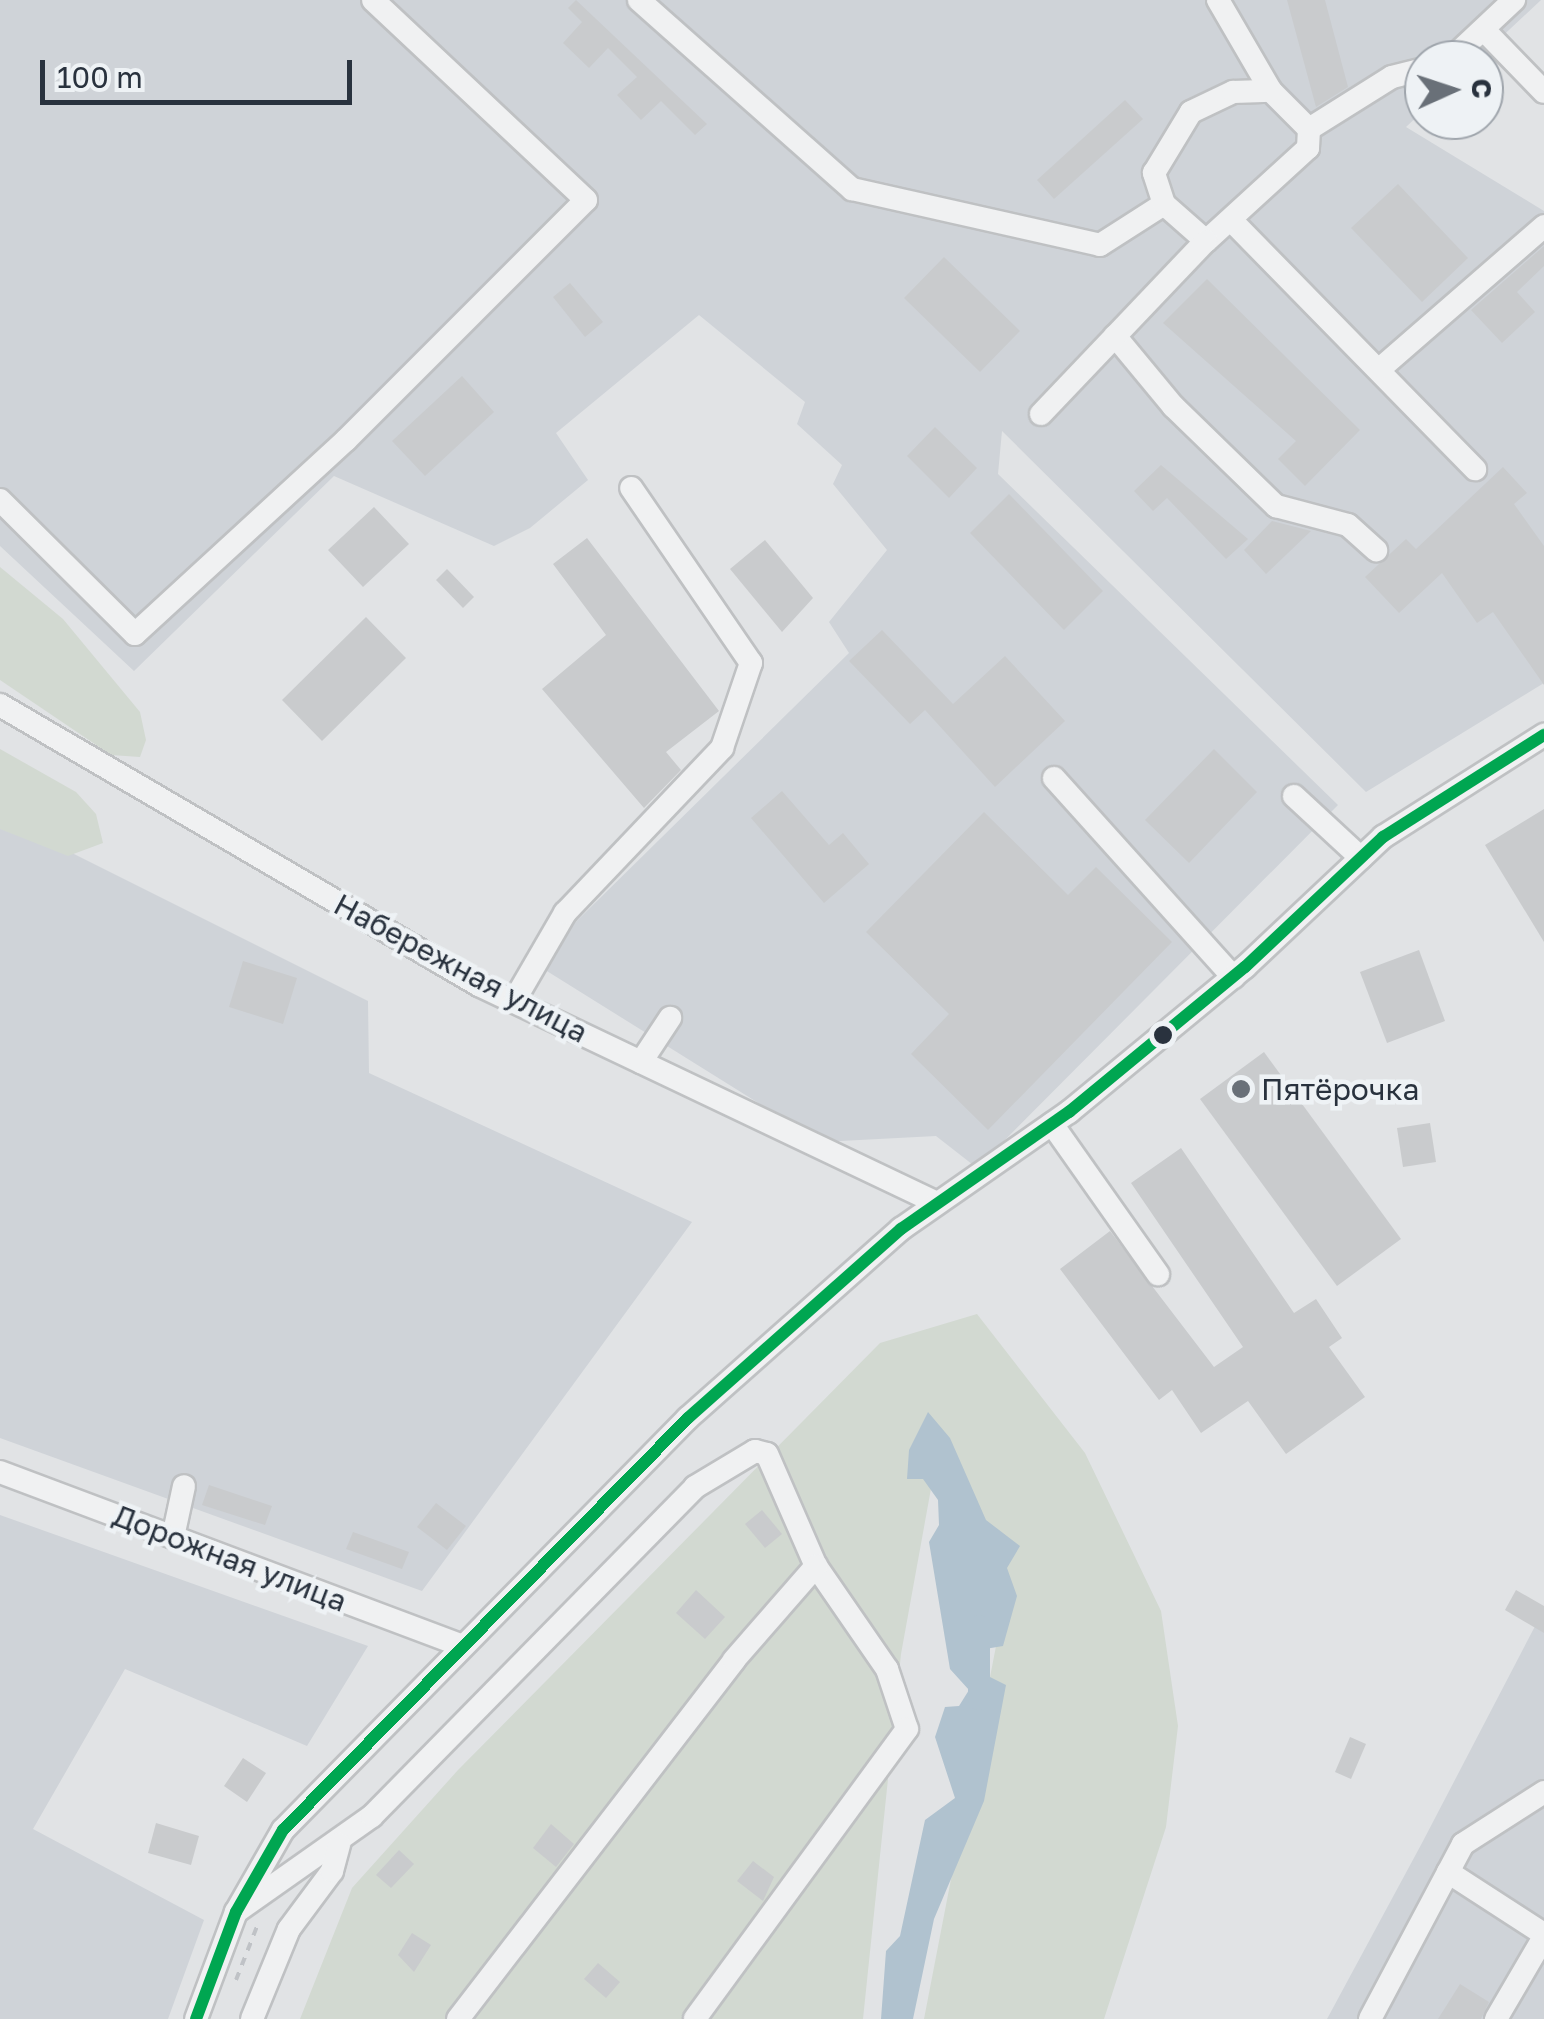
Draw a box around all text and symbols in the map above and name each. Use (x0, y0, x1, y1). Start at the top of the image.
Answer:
scale bar (45, 40, 358, 102)
north arrow (1404, 40, 1504, 140)
text: 100 m (57, 59, 143, 95)
text: С (1465, 78, 1499, 99)
street label: Набережная улица (328, 886, 594, 1050)
unlabelled marker (1153, 1025, 1173, 1045)
place label: Пятёрочка (1261, 1071, 1419, 1107)
marker: Пятёрочка (1230, 1078, 1252, 1100)
street label: Дорожная улица (108, 1497, 352, 1619)

